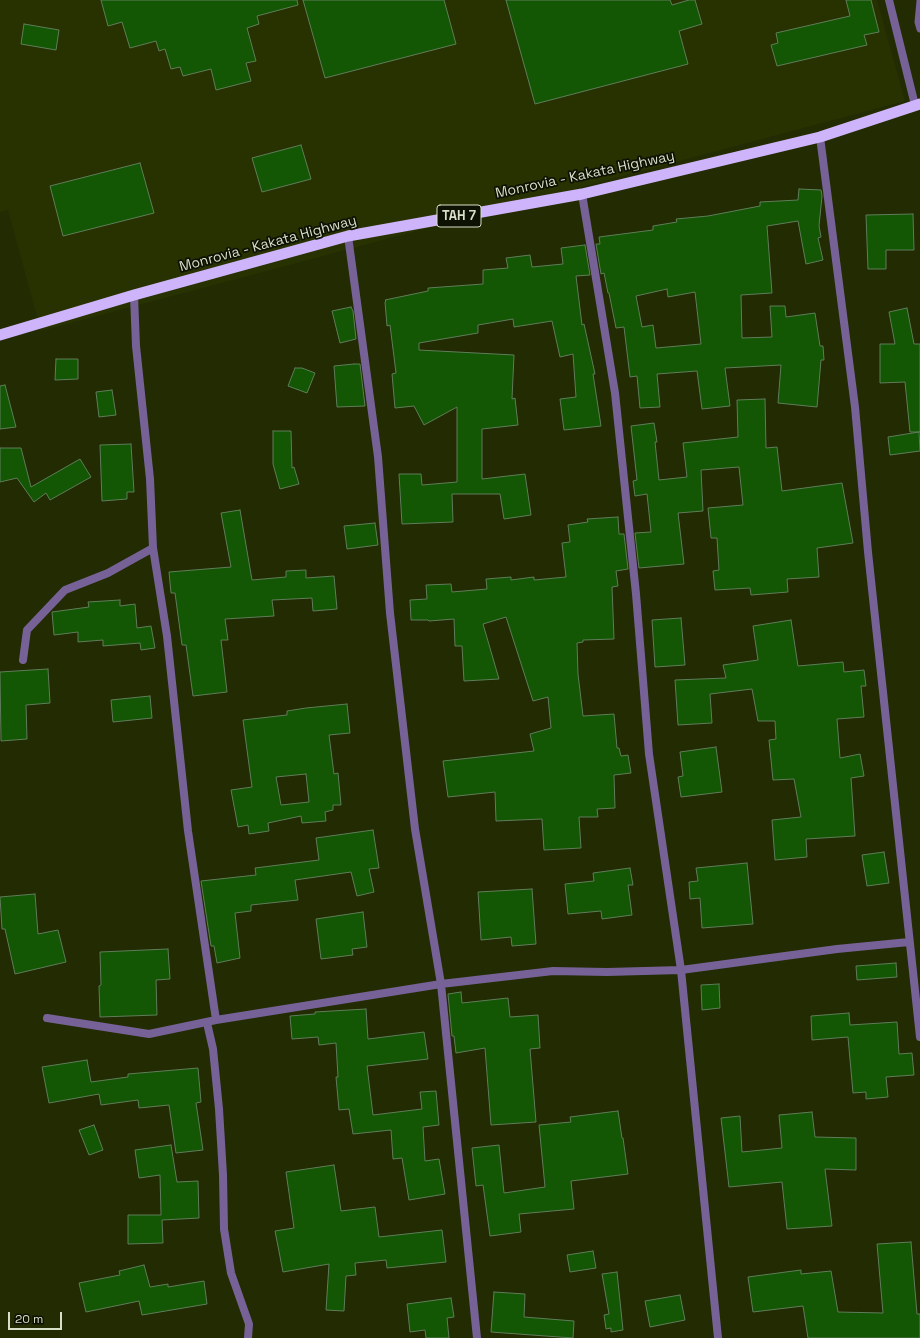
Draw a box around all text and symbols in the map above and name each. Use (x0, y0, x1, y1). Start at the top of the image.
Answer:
street label: Monrovia - Kakata Highway (494, 148, 676, 202)
road number: TAH 7 (437, 205, 481, 227)
street label: Monrovia - Kakata Highway (178, 212, 358, 276)
scale bar (10, 1304, 64, 1330)
text: 20 m (15, 1311, 43, 1327)

